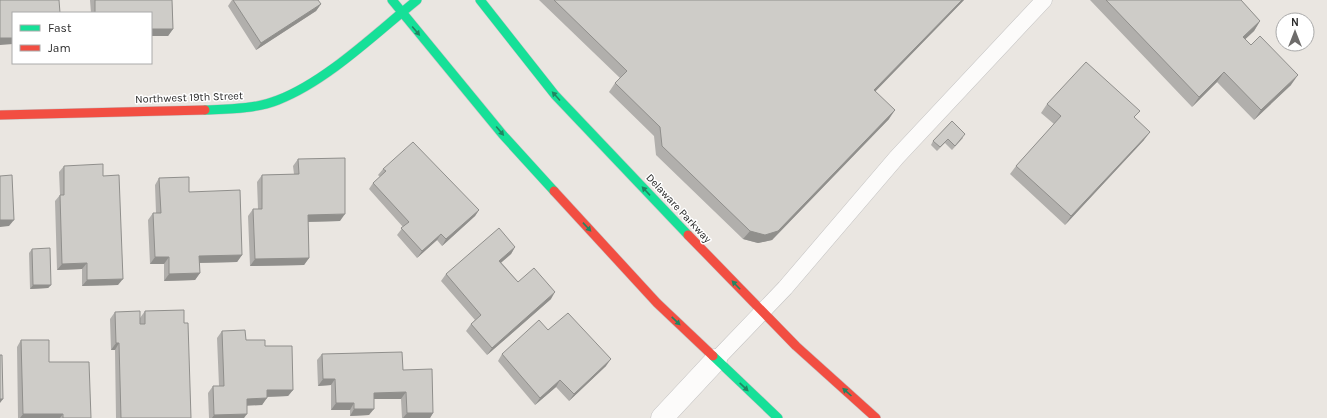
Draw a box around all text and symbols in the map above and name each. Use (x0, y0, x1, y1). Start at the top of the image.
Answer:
legend (12, 12, 152, 64)
north arrow (1275, 12, 1315, 52)
text: N (1291, 16, 1299, 29)
text: Fast (48, 21, 72, 35)
one-way arrow (412, 25, 421, 36)
text: Jam (48, 41, 71, 55)
street label: Northwest 19th Street (135, 89, 243, 106)
one-way arrow (552, 91, 561, 102)
one-way arrow (495, 125, 504, 136)
street label: Delaware Parkway (643, 171, 714, 246)
one-way arrow (641, 186, 650, 196)
one-way arrow (582, 222, 592, 232)
one-way arrow (731, 280, 740, 290)
one-way arrow (671, 317, 681, 326)
one-way arrow (739, 382, 749, 391)
one-way arrow (842, 387, 852, 397)

